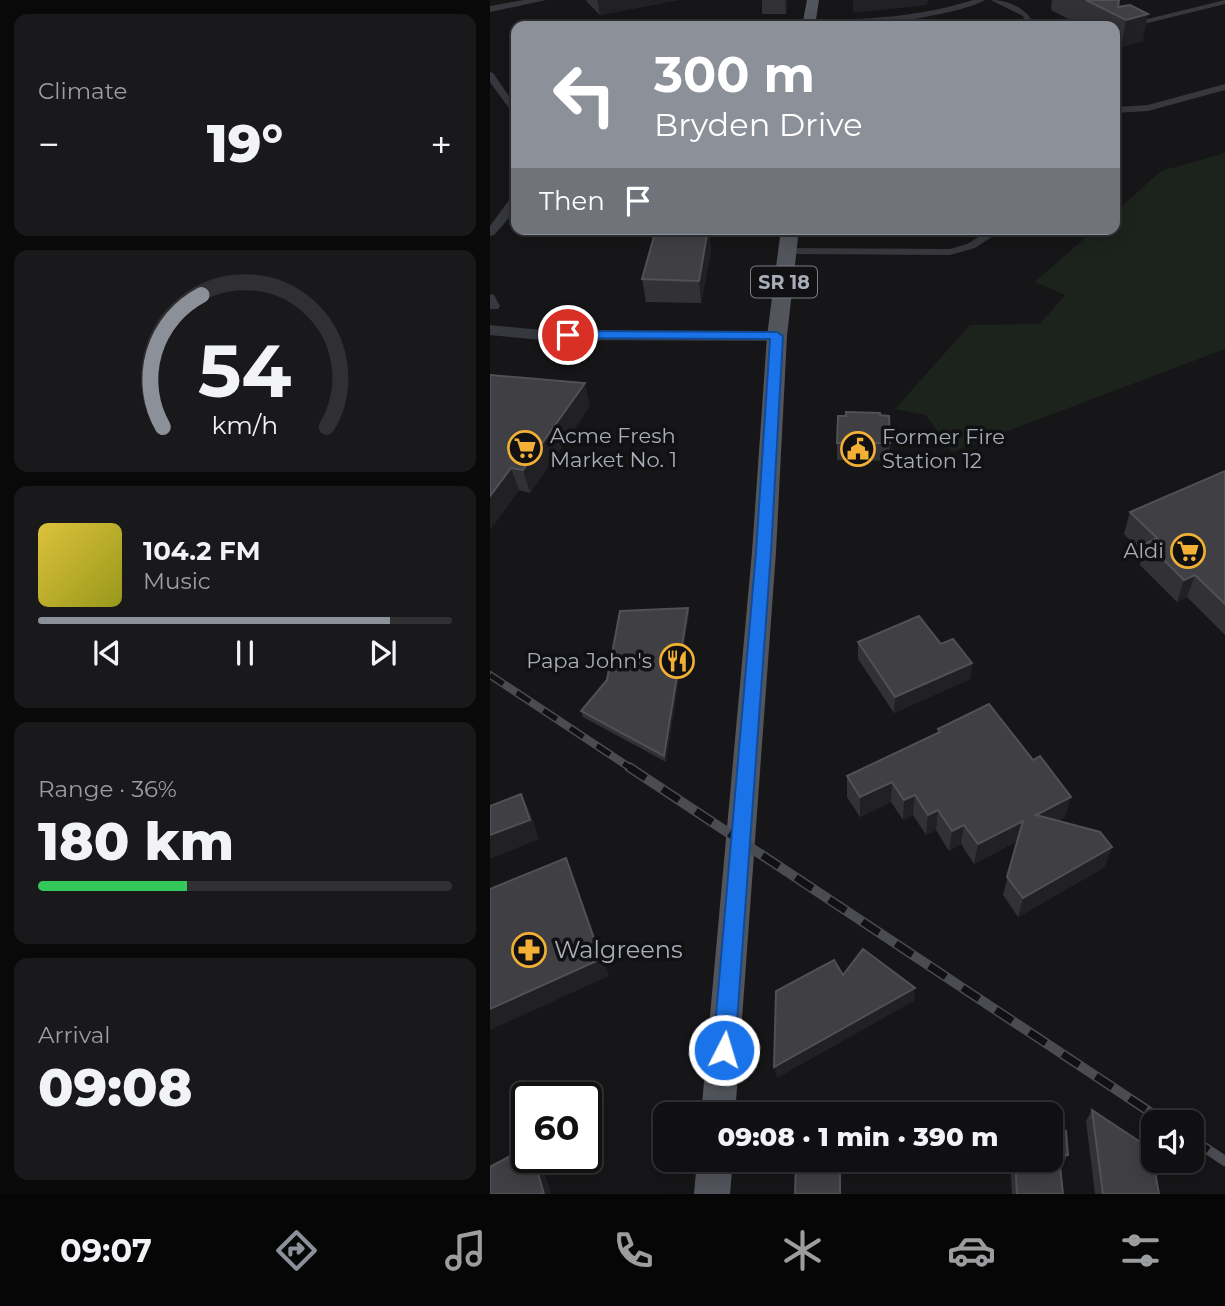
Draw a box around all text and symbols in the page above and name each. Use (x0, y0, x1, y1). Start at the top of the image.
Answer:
text: 300 m (654, 45, 815, 104)
icon: left (539, 49, 630, 140)
text: Climate (38, 77, 127, 105)
text: Bryden Drive (654, 105, 862, 144)
text: 19° (207, 112, 283, 175)
text: − (38, 121, 60, 168)
text: + (430, 121, 452, 168)
icon: arrive (619, 182, 657, 220)
text: Then (539, 185, 605, 217)
road number: SR 18 (751, 266, 817, 298)
pin (538, 305, 598, 365)
icon: arrive (549, 316, 587, 354)
text: 54 (198, 327, 292, 415)
text: km/h (212, 410, 278, 440)
place label: Acme Fresh Market No. 1 (550, 423, 677, 472)
place label: Former Fire Station 12 (882, 424, 1005, 473)
supermarket icon: Acme Fresh Market No. 1 (506, 429, 544, 467)
public building icon: Former Fire Station 12 (839, 430, 877, 468)
supermarket icon: Aldi (1169, 532, 1207, 570)
text: 104.2 FM (143, 535, 261, 567)
place label: Aldi (1123, 538, 1164, 563)
text: Music (143, 567, 211, 595)
icon: previous (88, 634, 126, 672)
icon: pause (226, 634, 264, 672)
icon: next (364, 634, 402, 672)
restaurant icon: Papa John's (658, 642, 696, 680)
place label: Papa John's (526, 648, 652, 673)
text: Range · 36% (38, 775, 177, 803)
text: 180 km (38, 810, 234, 873)
pharmacy icon: Walgreens (510, 931, 548, 969)
place label: Walgreens (554, 935, 683, 964)
position arrow (687, 1013, 761, 1087)
text: Arrival (38, 1021, 111, 1049)
text: 09:08 (38, 1056, 193, 1119)
speed limit sign: 60 (511, 1082, 602, 1173)
map controls (1141, 1110, 1204, 1173)
button: sound (1141, 1110, 1204, 1173)
text: 09:08 · 1 min · 390 m (718, 1121, 998, 1153)
icon: directions (272, 1226, 321, 1275)
icon: music (441, 1226, 490, 1275)
icon: phone (609, 1226, 658, 1275)
icon: climate (778, 1226, 827, 1275)
icon: car (947, 1226, 996, 1275)
icon: filters (1116, 1226, 1165, 1275)
text: 09:07 (60, 1231, 152, 1270)

